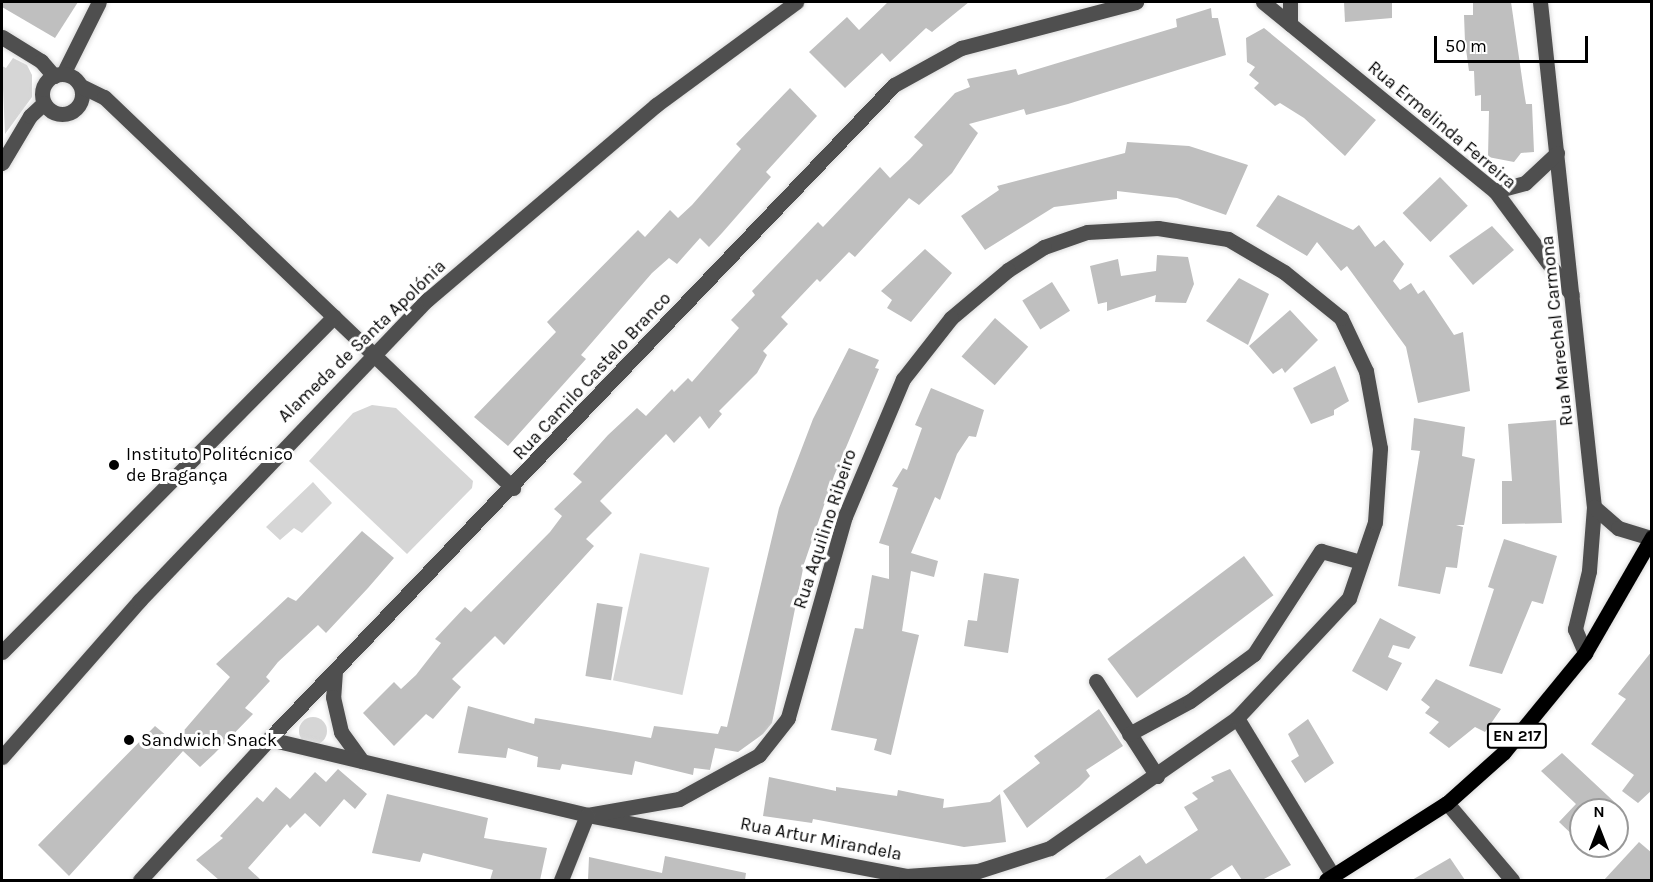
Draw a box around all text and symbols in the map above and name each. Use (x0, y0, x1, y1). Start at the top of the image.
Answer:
scale bar (1437, 24, 1592, 62)
text: 50 m (1445, 35, 1487, 57)
street label: Rua Ermelinda Ferreira (1363, 57, 1521, 193)
street label: Rua Marechal Carmona (1536, 235, 1578, 427)
street label: Alameda de Santa Apolónia (274, 255, 450, 427)
street label: Rua Camilo Castelo Branco (509, 288, 675, 464)
place label: Instituto Politécnico de Bragança (126, 444, 293, 486)
street label: Rua Aquilino Ribeiro (789, 446, 861, 612)
marker: Instituto Politécnico de Bragança (107, 458, 121, 472)
road number: EN 217 (1486, 723, 1549, 749)
place label: Sandwich Snack (141, 729, 277, 751)
marker: Sandwich Snack (122, 733, 136, 747)
north arrow (1569, 798, 1629, 858)
text: N (1593, 802, 1605, 821)
street label: Rua Artur Mirandela (738, 813, 904, 865)

